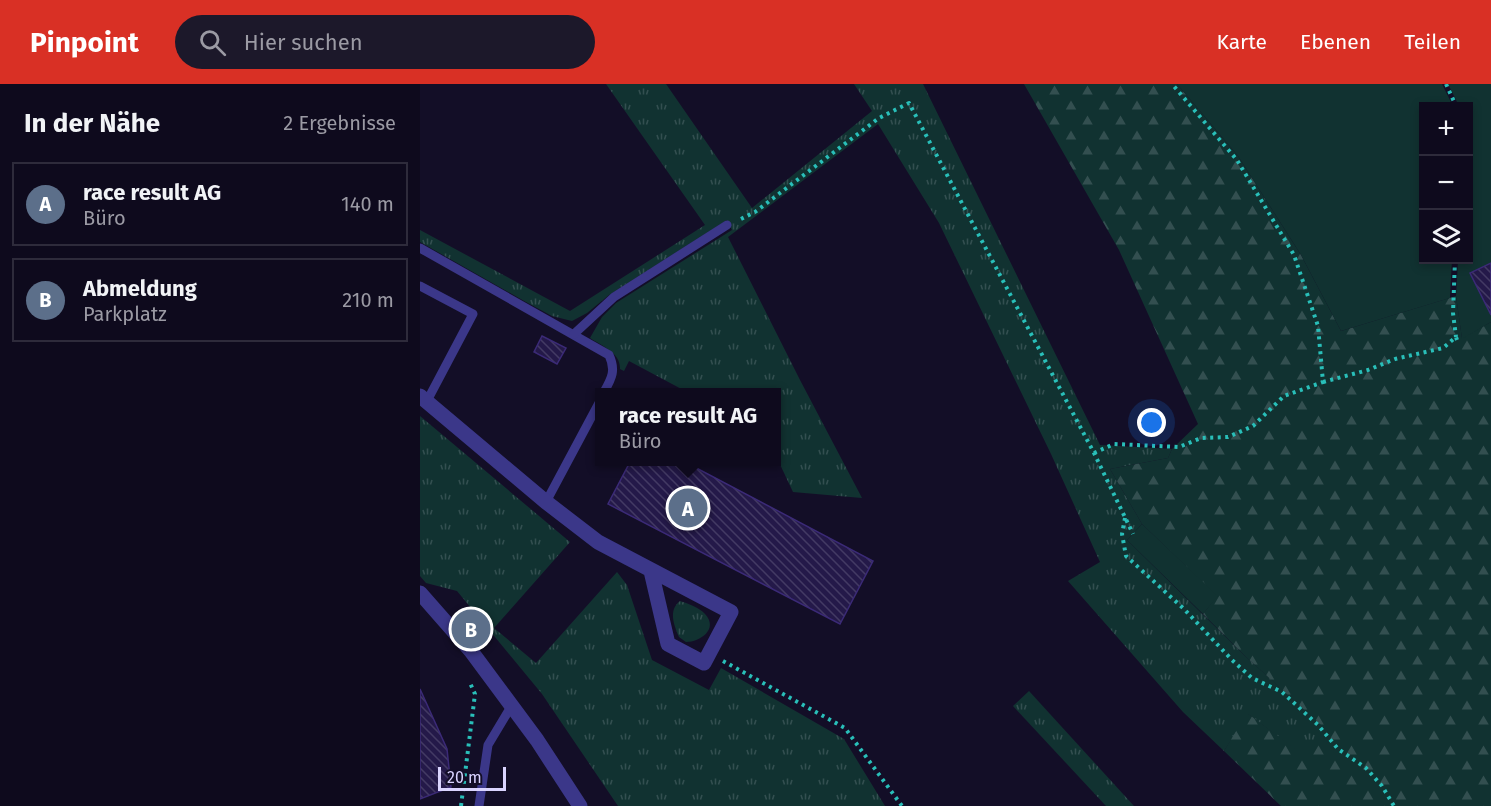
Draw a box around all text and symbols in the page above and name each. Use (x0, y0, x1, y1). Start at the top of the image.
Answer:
search box (175, 15, 595, 69)
text: Pinpoint (30, 26, 139, 59)
icon: search (196, 26, 229, 59)
text: Hier suchen (244, 29, 363, 56)
text: Karte (1216, 29, 1267, 55)
text: Ebenen (1300, 29, 1371, 55)
text: Teilen (1404, 29, 1461, 55)
map controls (1419, 102, 1473, 264)
button: + (1419, 102, 1473, 156)
text: In der Nähe (24, 108, 160, 139)
text: 2 Ergebnisse (283, 111, 396, 135)
button: − (1419, 156, 1473, 210)
text: race result AG (83, 179, 221, 206)
text: A (40, 192, 51, 216)
text: 140 m (341, 192, 394, 216)
text: Büro (83, 206, 126, 230)
button: layers (1419, 210, 1473, 264)
text: Abmeldung (83, 275, 197, 302)
text: B (39, 288, 52, 312)
text: 210 m (342, 288, 394, 312)
text: Parkplatz (83, 302, 167, 326)
popup (595, 388, 781, 466)
text: race result AG (619, 402, 757, 429)
your location (1137, 408, 1166, 437)
text: Büro (619, 429, 661, 453)
pin: A (668, 486, 708, 530)
pin: B (452, 606, 490, 652)
scale bar (438, 764, 506, 792)
text: 20 m (447, 768, 482, 787)

